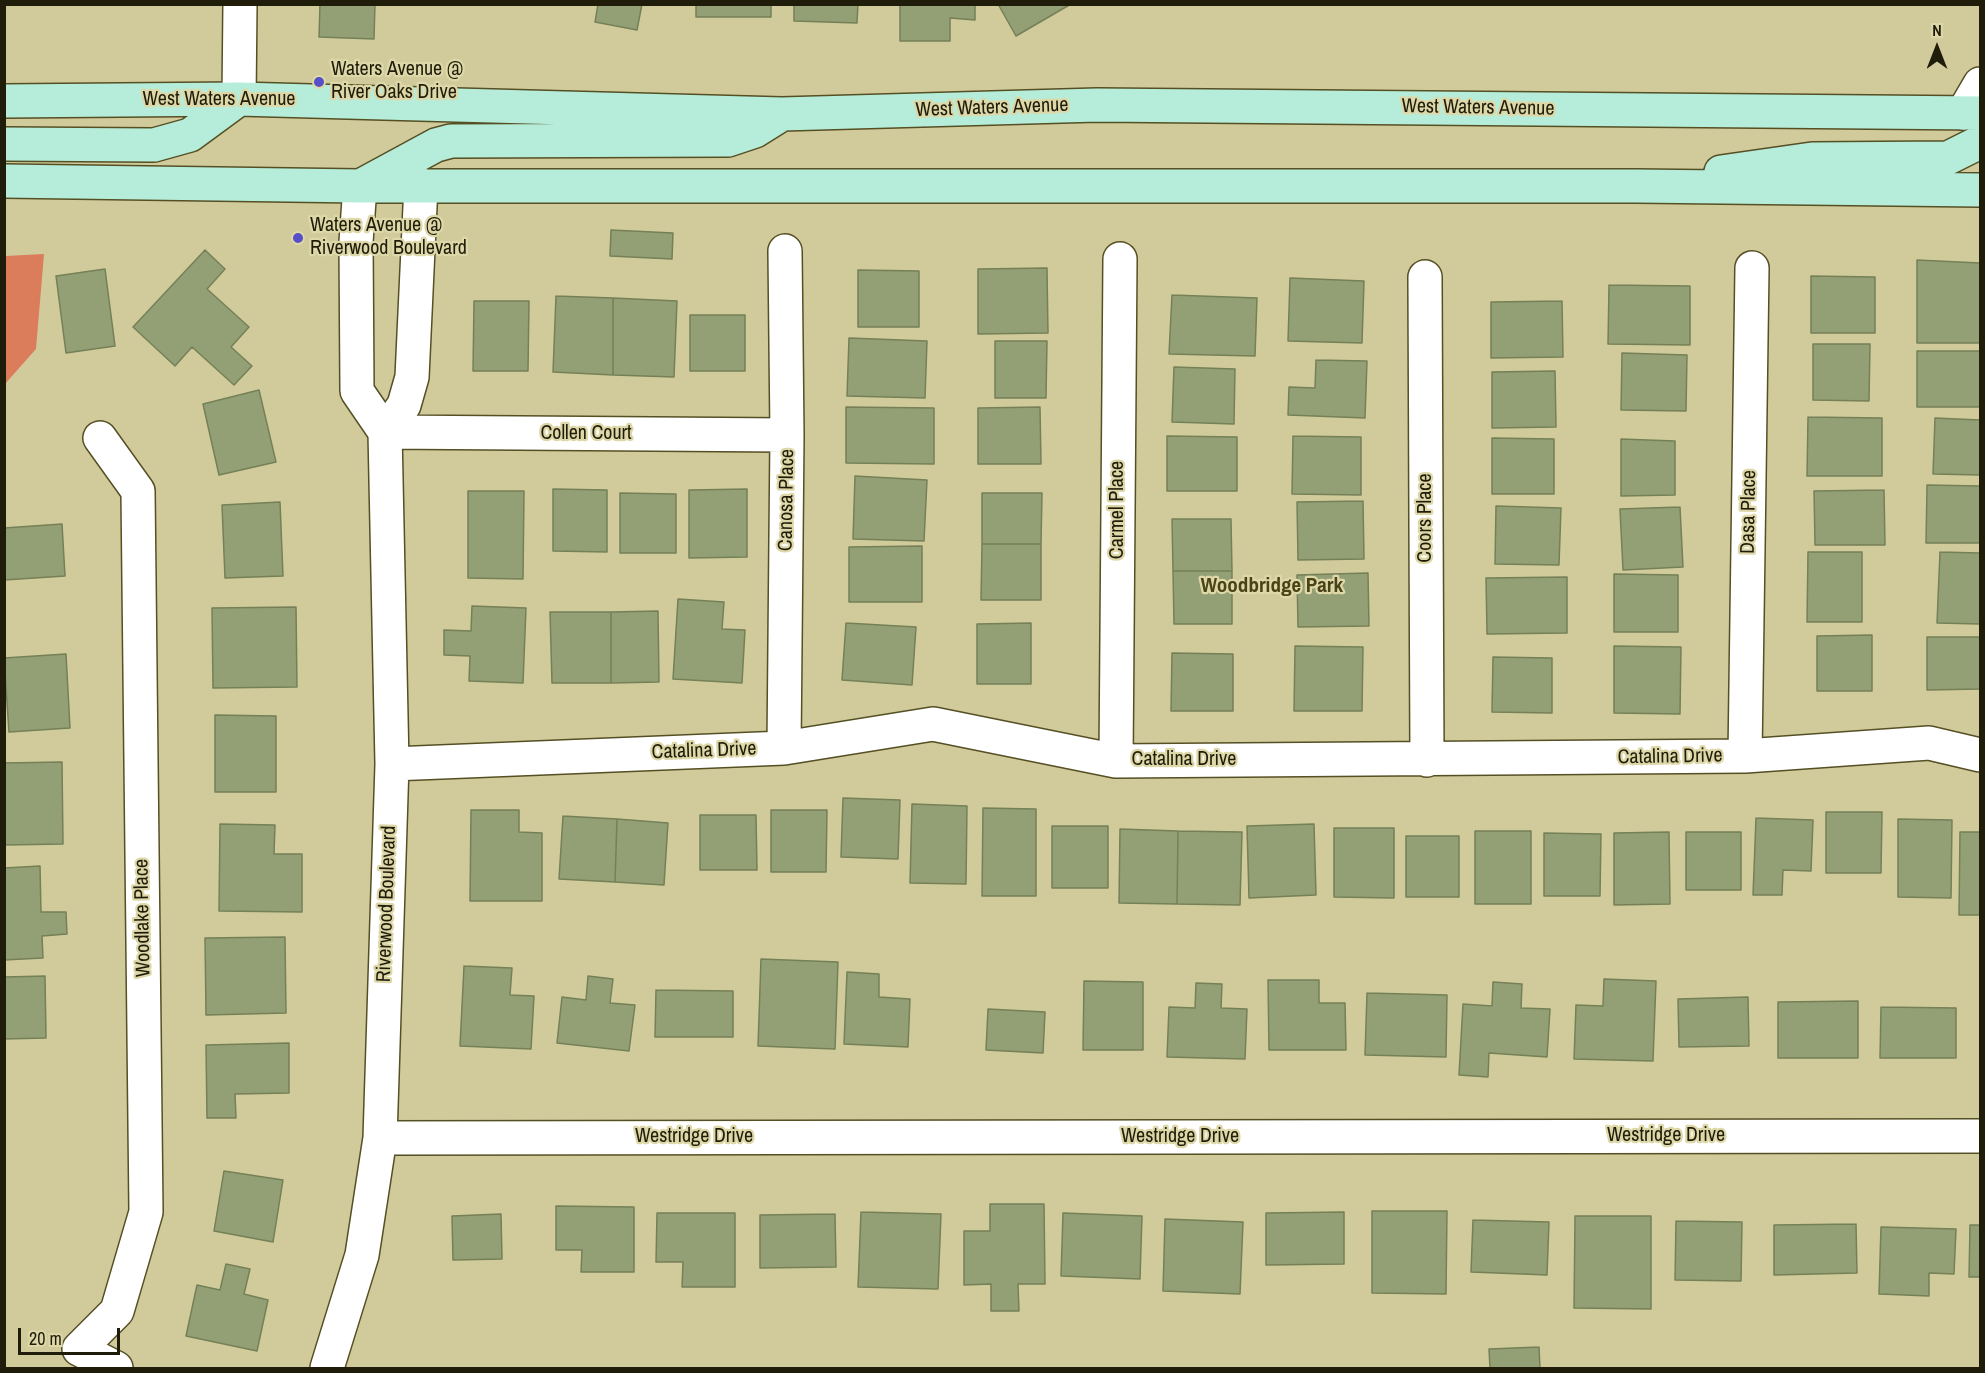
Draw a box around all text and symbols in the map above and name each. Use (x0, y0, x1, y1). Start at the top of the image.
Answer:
north arrow (1907, 18, 1967, 78)
text: N (1932, 19, 1942, 41)
place label: Waters Avenue @ River Oaks Drive (331, 58, 463, 105)
marker: Waters Avenue @ River Oaks Drive (312, 75, 326, 89)
street label: West Waters Avenue (143, 88, 295, 112)
street label: West Waters Avenue (915, 93, 1069, 123)
street label: West Waters Avenue (1401, 95, 1555, 121)
place label: Waters Avenue @ Riverwood Boulevard (310, 214, 467, 261)
marker: Waters Avenue @ Riverwood Boulevard (291, 231, 305, 245)
street label: Collen Court (540, 422, 632, 446)
street label: Canosa Place (774, 449, 800, 551)
street label: Carmel Place (1106, 461, 1130, 559)
street label: Dasa Place (1736, 470, 1762, 554)
street label: Coors Place (1414, 473, 1438, 563)
district label: Woodbridge Park (1201, 573, 1343, 599)
street label: Catalina Drive (651, 737, 757, 765)
street label: Catalina Drive (1617, 744, 1723, 770)
street label: Catalina Drive (1132, 748, 1236, 772)
street label: Riverwood Boulevard (372, 825, 402, 983)
street label: Woodlake Place (130, 859, 156, 977)
street label: Westridge Drive (1607, 1124, 1725, 1148)
street label: Westridge Drive (635, 1125, 753, 1149)
street label: Westridge Drive (1121, 1125, 1239, 1149)
scale bar (21, 1316, 123, 1354)
text: 20 m (29, 1326, 62, 1351)

